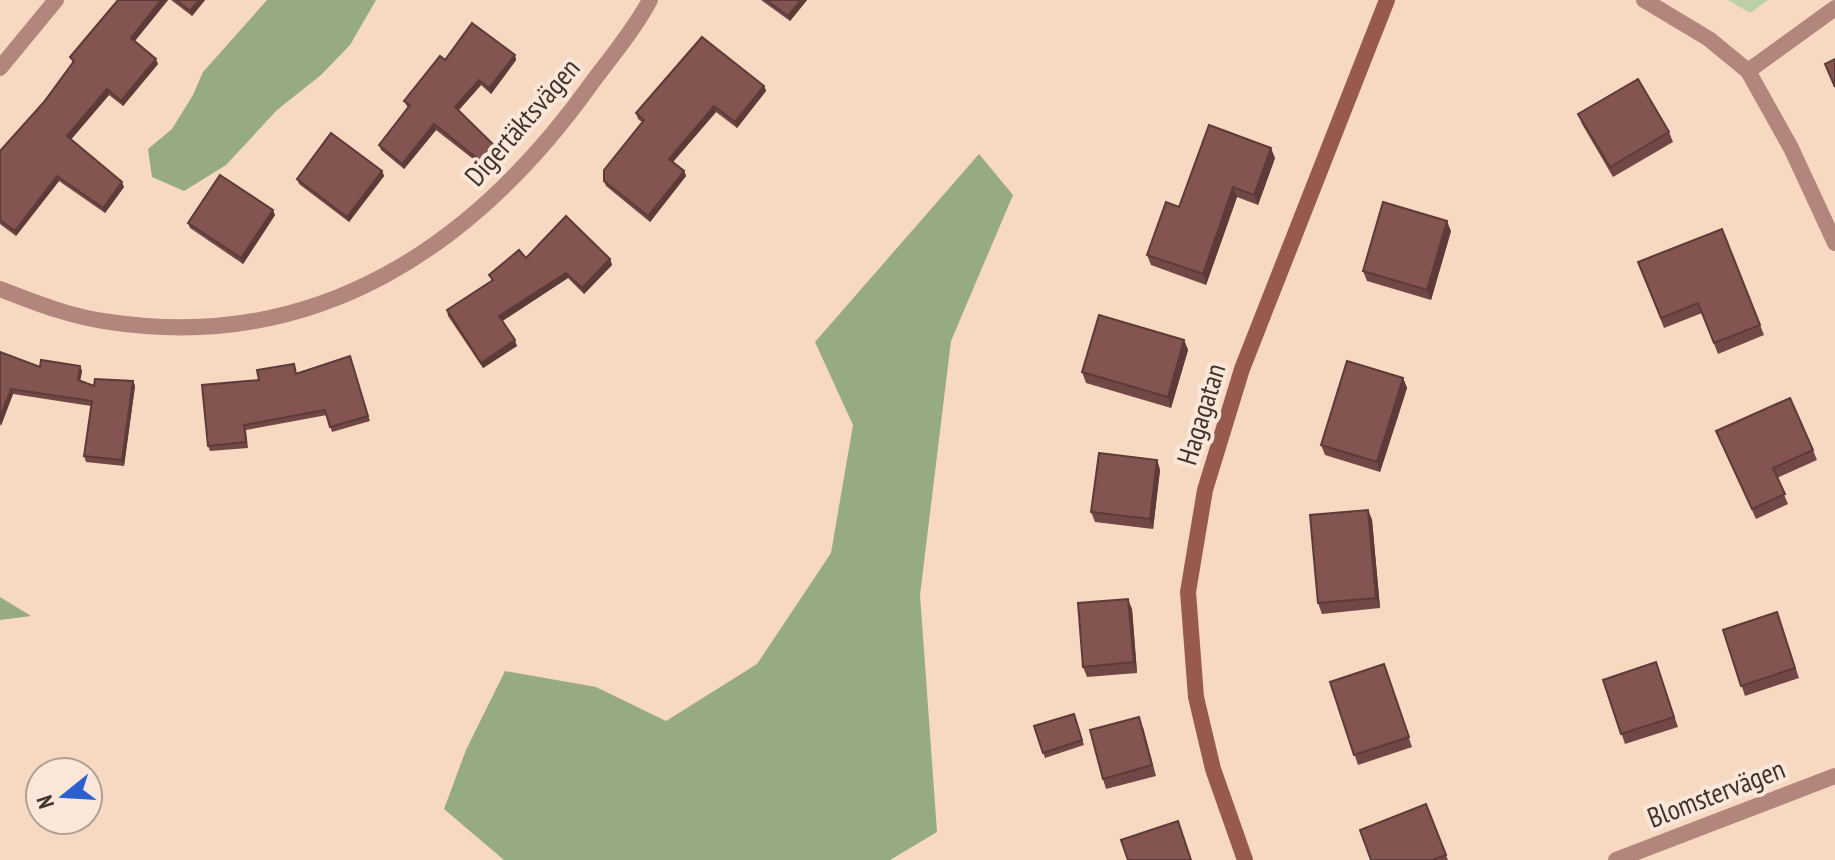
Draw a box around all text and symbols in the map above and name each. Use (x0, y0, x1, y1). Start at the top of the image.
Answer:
street label: Digertäktsvägen (456, 50, 587, 193)
street label: Hagagatan (1168, 359, 1233, 469)
street label: Blomstervägen (1642, 749, 1790, 836)
north arrow (24, 756, 104, 836)
text: N (30, 792, 60, 812)

